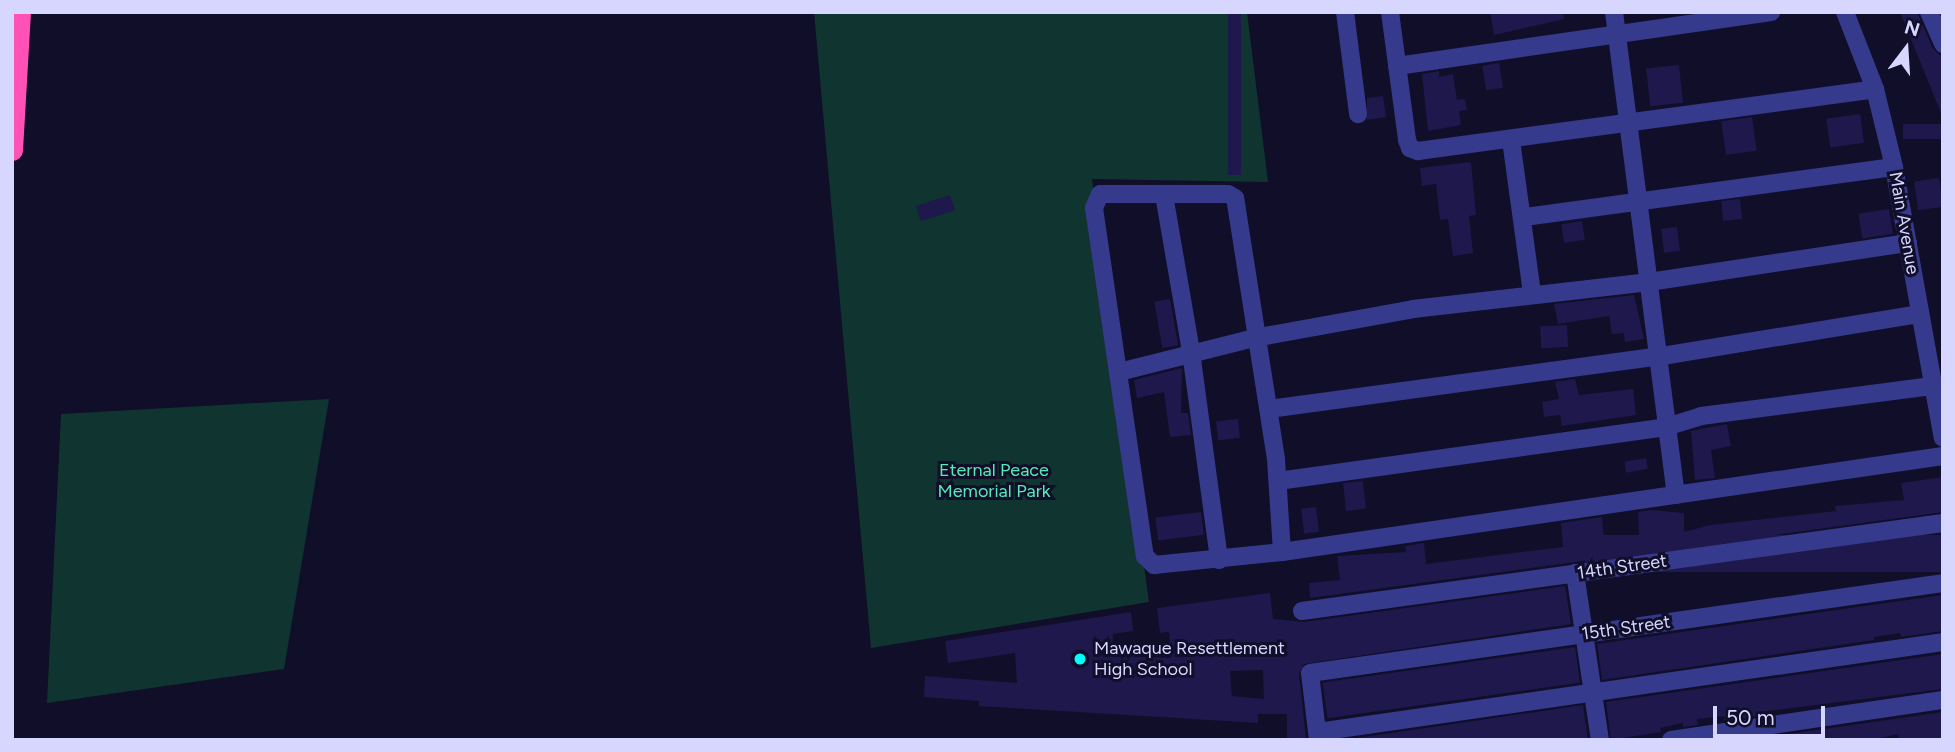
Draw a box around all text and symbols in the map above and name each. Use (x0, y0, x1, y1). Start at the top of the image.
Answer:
north arrow (1871, 14, 1941, 84)
text: N (1902, 15, 1923, 42)
street label: Main Avenue (1884, 170, 1924, 276)
park label: Eternal Peace Memorial Park (938, 460, 1050, 503)
street label: 14th Street (1576, 550, 1668, 584)
street label: 15th Street (1580, 611, 1672, 645)
place label: Mawaque Resettlement High School (1094, 638, 1285, 680)
marker: Mawaque Resettlement High School (1072, 651, 1088, 667)
scale bar (1717, 692, 1829, 736)
text: 50 m (1726, 705, 1775, 730)

